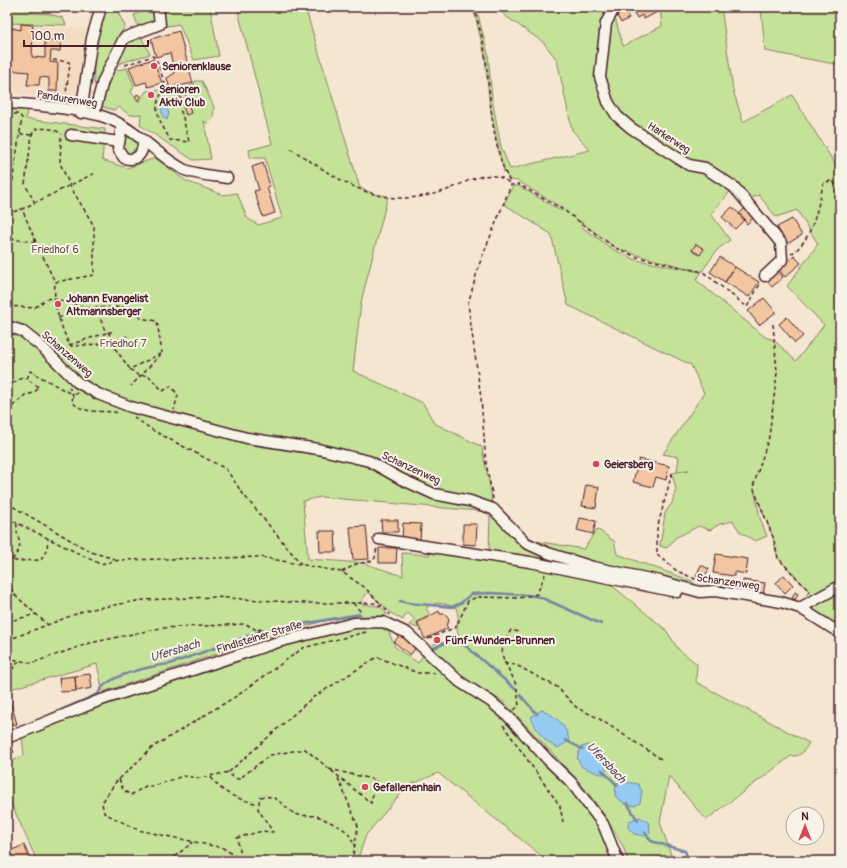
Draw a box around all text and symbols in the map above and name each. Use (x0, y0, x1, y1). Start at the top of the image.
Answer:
scale bar (24, 22, 148, 48)
text: 100 m (30, 29, 65, 44)
place label: Seniorenklause (162, 60, 231, 73)
marker: Seniorenklause (149, 61, 159, 71)
place label: Senioren Aktiv Club (159, 83, 206, 109)
street label: Pandurenweg (36, 88, 99, 110)
marker: Senioren Aktiv Club (146, 90, 156, 100)
street label: Harkerweg (645, 119, 693, 157)
park label: Friedhof 6 (31, 243, 79, 256)
place label: Johann Evangelist Altmannsberger (66, 292, 149, 318)
marker: Johann Evangelist Altmannsberger (53, 299, 63, 309)
street label: Schanzenweg (39, 328, 96, 380)
park label: Friedhof 7 (99, 337, 147, 350)
street label: Schanzenweg (379, 449, 443, 488)
place label: Geiersberg (604, 458, 654, 471)
marker: Geiersberg (591, 459, 601, 469)
street label: Schanzenweg (696, 571, 761, 593)
street label: Findlsteiner Straße (215, 618, 304, 656)
place label: Fünf-Wunden-Brunnen (445, 634, 555, 647)
marker: Fünf-Wunden-Brunnen (432, 635, 442, 645)
water label: Ufersbach (148, 636, 203, 666)
water label: Ufersbach (583, 739, 630, 788)
place label: Gefallenenhain (373, 781, 441, 794)
marker: Gefallenenhain (360, 782, 370, 792)
north arrow (785, 806, 825, 846)
text: N (801, 810, 809, 823)

